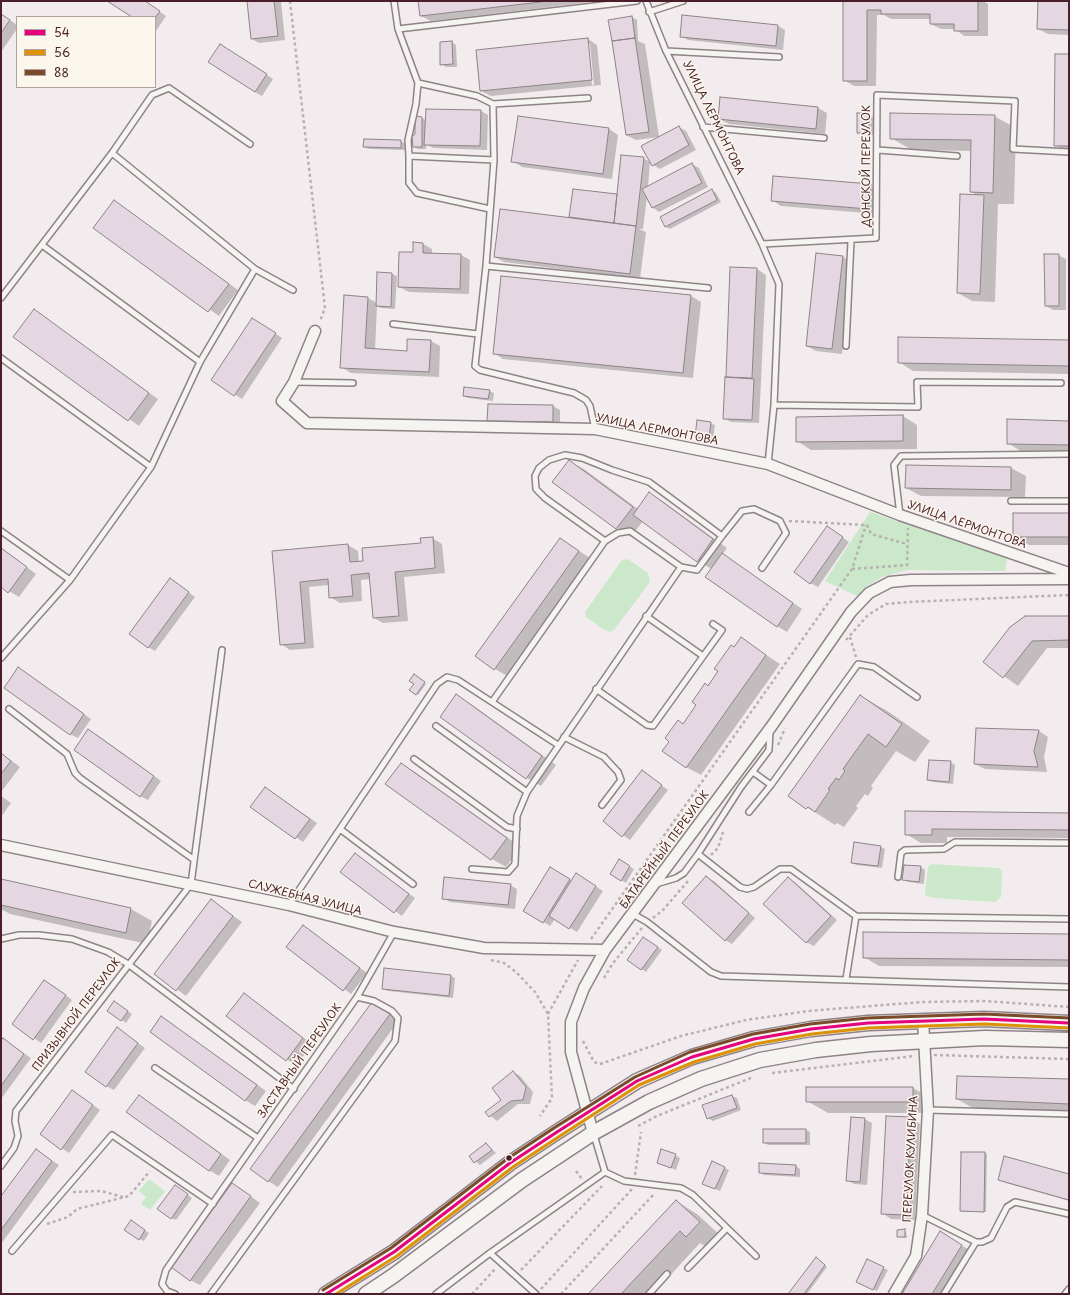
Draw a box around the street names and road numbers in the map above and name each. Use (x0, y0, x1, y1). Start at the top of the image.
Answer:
street label: УЛИЦА ЛЕРМОНТОВА (680, 59, 746, 177)
street label: ДОНСКОЙ ПЕРЕУЛОК (860, 105, 874, 227)
street label: УЛИЦА ЛЕРМОНТОВА (594, 412, 720, 448)
street label: УЛИЦА ЛЕРМОНТОВА (906, 498, 1028, 552)
street label: БАТАРЕЙНЫЙ ПЕРЕУЛОК (618, 788, 712, 912)
street label: СЛУЖЕБНАЯ УЛИЦА (247, 877, 363, 919)
street label: ПРИЗЫВНОЙ ПЕРЕУЛОК (30, 956, 124, 1074)
street label: ЗАСТАВНЫЙ ПЕРЕУЛОК (256, 1001, 344, 1121)
street label: ПЕРЕУЛОК КУЛИБИНА (901, 1095, 921, 1223)

